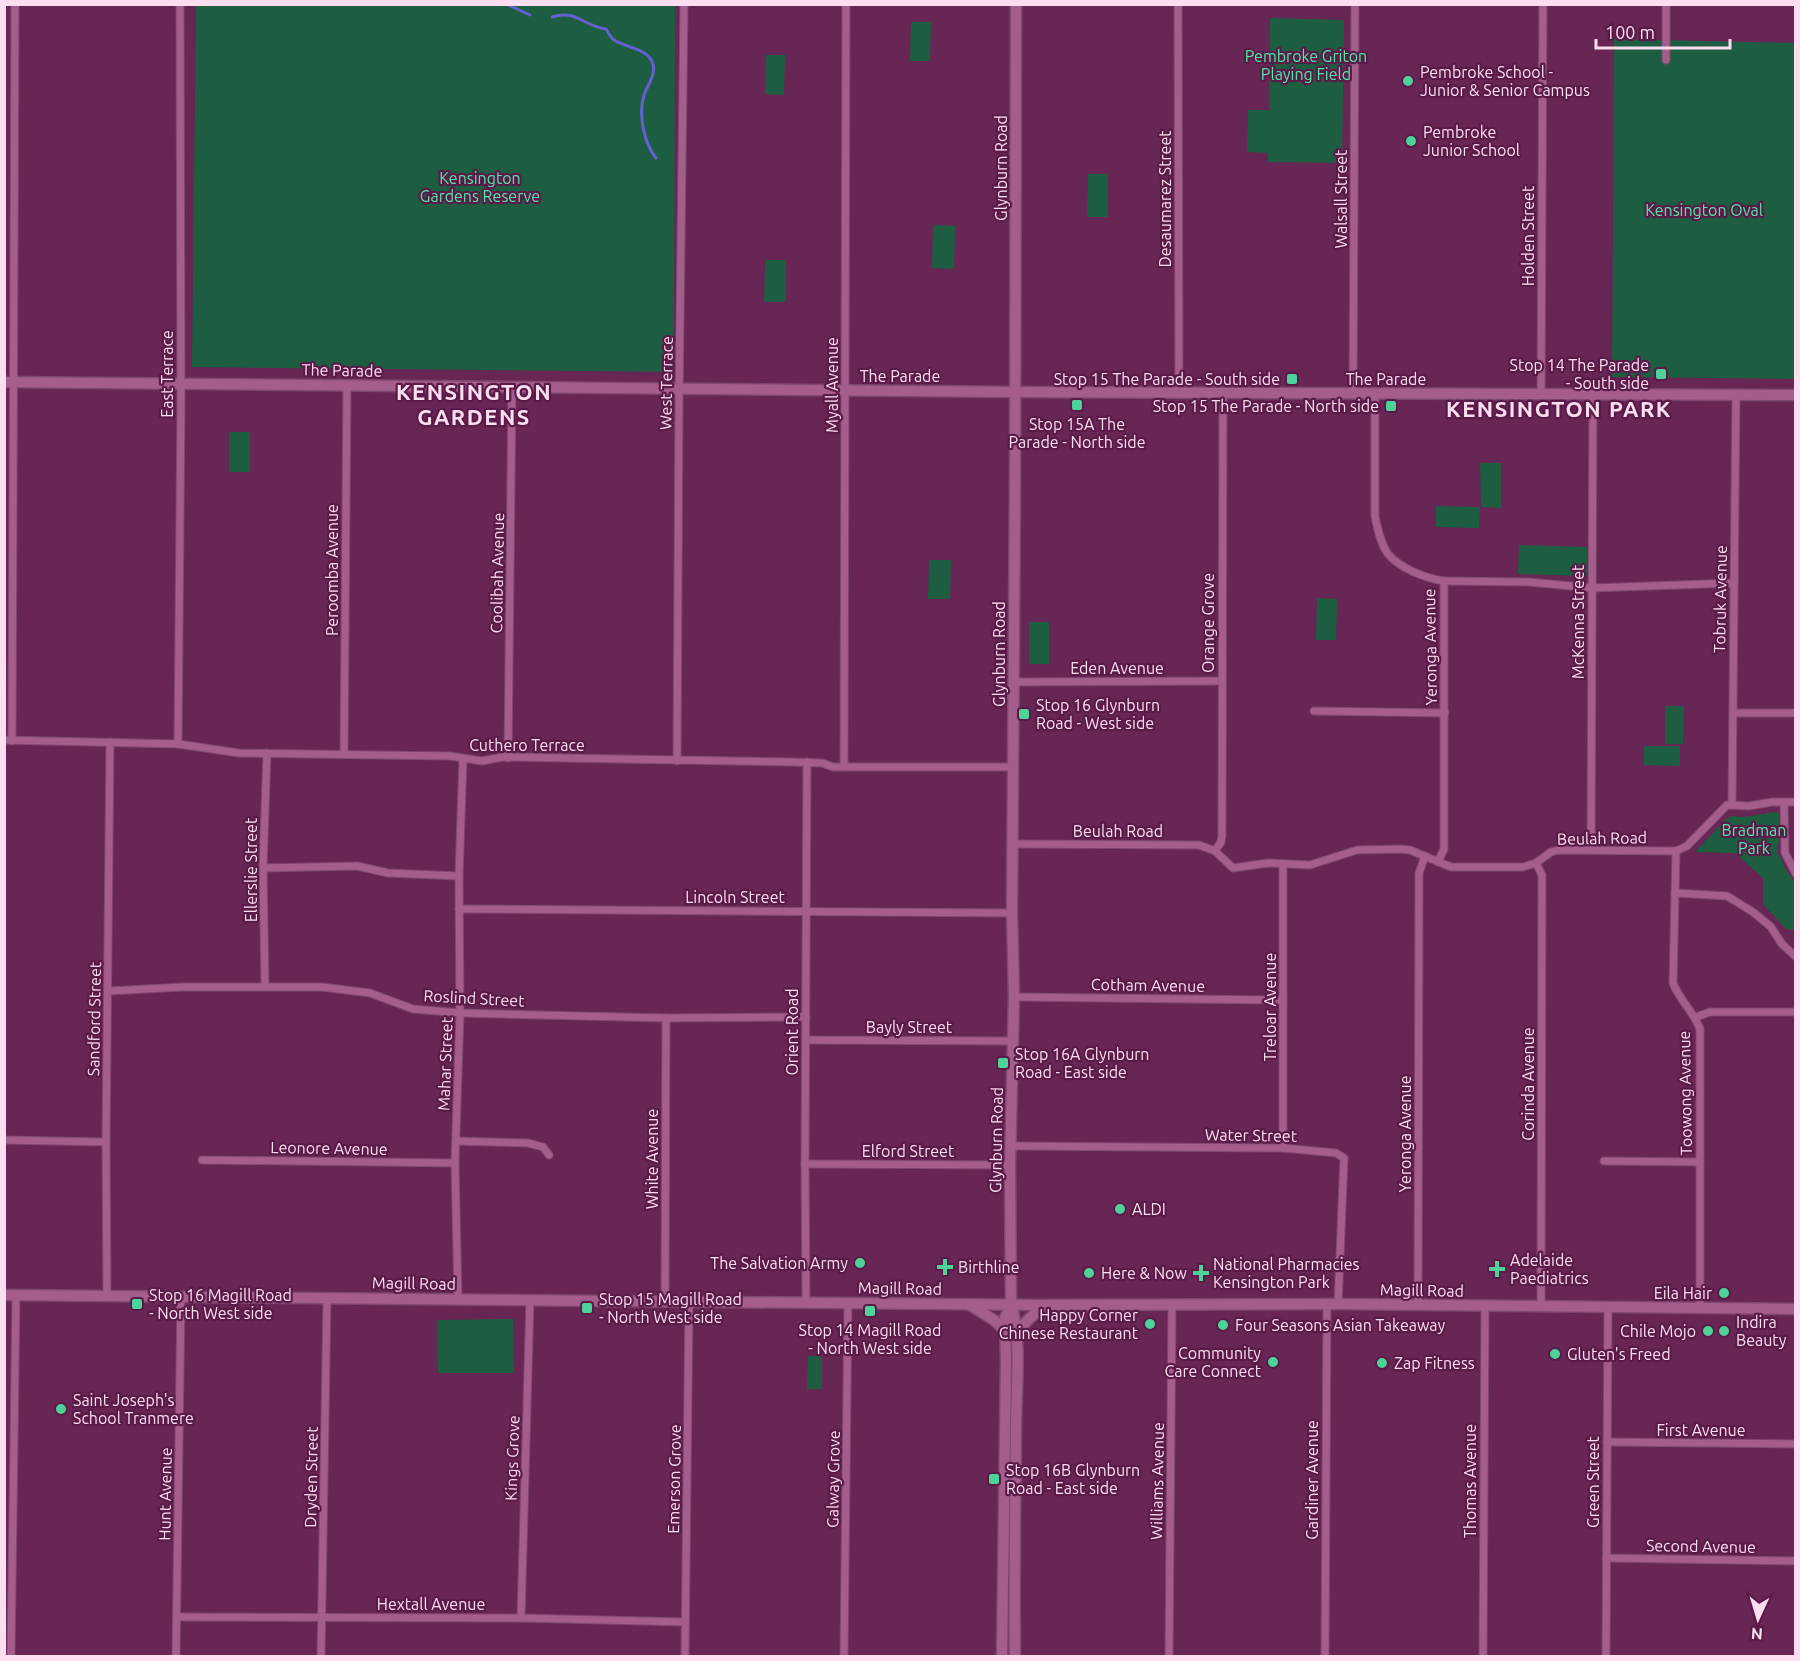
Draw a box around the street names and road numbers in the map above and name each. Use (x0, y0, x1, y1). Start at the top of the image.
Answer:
street label: Glynburn Road (992, 115, 1010, 221)
street label: Desaumarez Street (1156, 130, 1174, 268)
street label: Walsall Street (1332, 149, 1350, 248)
street label: Holden Street (1519, 185, 1537, 286)
street label: East Terrace (158, 330, 176, 418)
street label: West Terrace (656, 336, 676, 430)
street label: Myall Avenue (823, 337, 841, 433)
street label: The Parade (302, 360, 382, 380)
street label: The Parade (860, 367, 940, 385)
street label: The Parade (1346, 370, 1426, 388)
street label: Peroomba Avenue (323, 504, 341, 636)
street label: Coolibah Avenue (487, 512, 507, 634)
street label: Tobruk Avenue (1710, 545, 1730, 653)
street label: McKenna Street (1569, 564, 1587, 679)
street label: Orange Grove (1199, 573, 1217, 673)
street label: Yeronga Avenue (1420, 588, 1440, 706)
street label: Glynburn Road (990, 601, 1008, 707)
street label: Eden Avenue (1070, 659, 1164, 677)
street label: Cuthero Terrace (469, 736, 585, 754)
street label: Ellerslie Street (242, 817, 260, 922)
street label: Beulah Road (1073, 822, 1163, 840)
street label: Beulah Road (1557, 828, 1647, 848)
street label: Lincoln Street (685, 888, 785, 906)
street label: Treloar Avenue (1261, 953, 1279, 1061)
street label: Sandford Street (84, 961, 104, 1076)
street label: Cotham Avenue (1091, 975, 1205, 995)
street label: Roslind Street (423, 986, 526, 1010)
street label: Orient Road (783, 988, 801, 1076)
street label: Mahar Street (434, 1016, 456, 1111)
street label: Bayly Street (866, 1018, 953, 1036)
street label: Corinda Avenue (1519, 1027, 1537, 1141)
street label: Toowong Avenue (1675, 1031, 1695, 1155)
street label: Yeronga Avenue (1396, 1076, 1414, 1192)
street label: Glynburn Road (986, 1087, 1006, 1193)
street label: White Avenue (643, 1109, 661, 1209)
street label: Water Street (1205, 1125, 1298, 1145)
street label: Leonore Avenue (270, 1138, 388, 1158)
street label: Elford Street (862, 1142, 955, 1160)
street label: Magill Road (372, 1273, 456, 1293)
street label: Magill Road (858, 1278, 942, 1298)
street label: Magill Road (1380, 1280, 1464, 1300)
street label: Kings Grove (502, 1415, 522, 1501)
street label: Gardiner Avenue (1303, 1420, 1321, 1540)
street label: First Avenue (1656, 1421, 1746, 1439)
street label: Williams Avenue (1147, 1422, 1167, 1540)
street label: Emerson Grove (664, 1424, 684, 1534)
street label: Thomas Avenue (1461, 1424, 1479, 1538)
street label: Dryden Street (301, 1426, 321, 1528)
street label: Galway Grove (823, 1430, 843, 1528)
street label: Green Street (1584, 1435, 1602, 1528)
street label: Hunt Avenue (155, 1447, 175, 1541)
street label: Second Avenue (1646, 1536, 1756, 1556)
street label: Hextall Avenue (377, 1595, 485, 1613)

